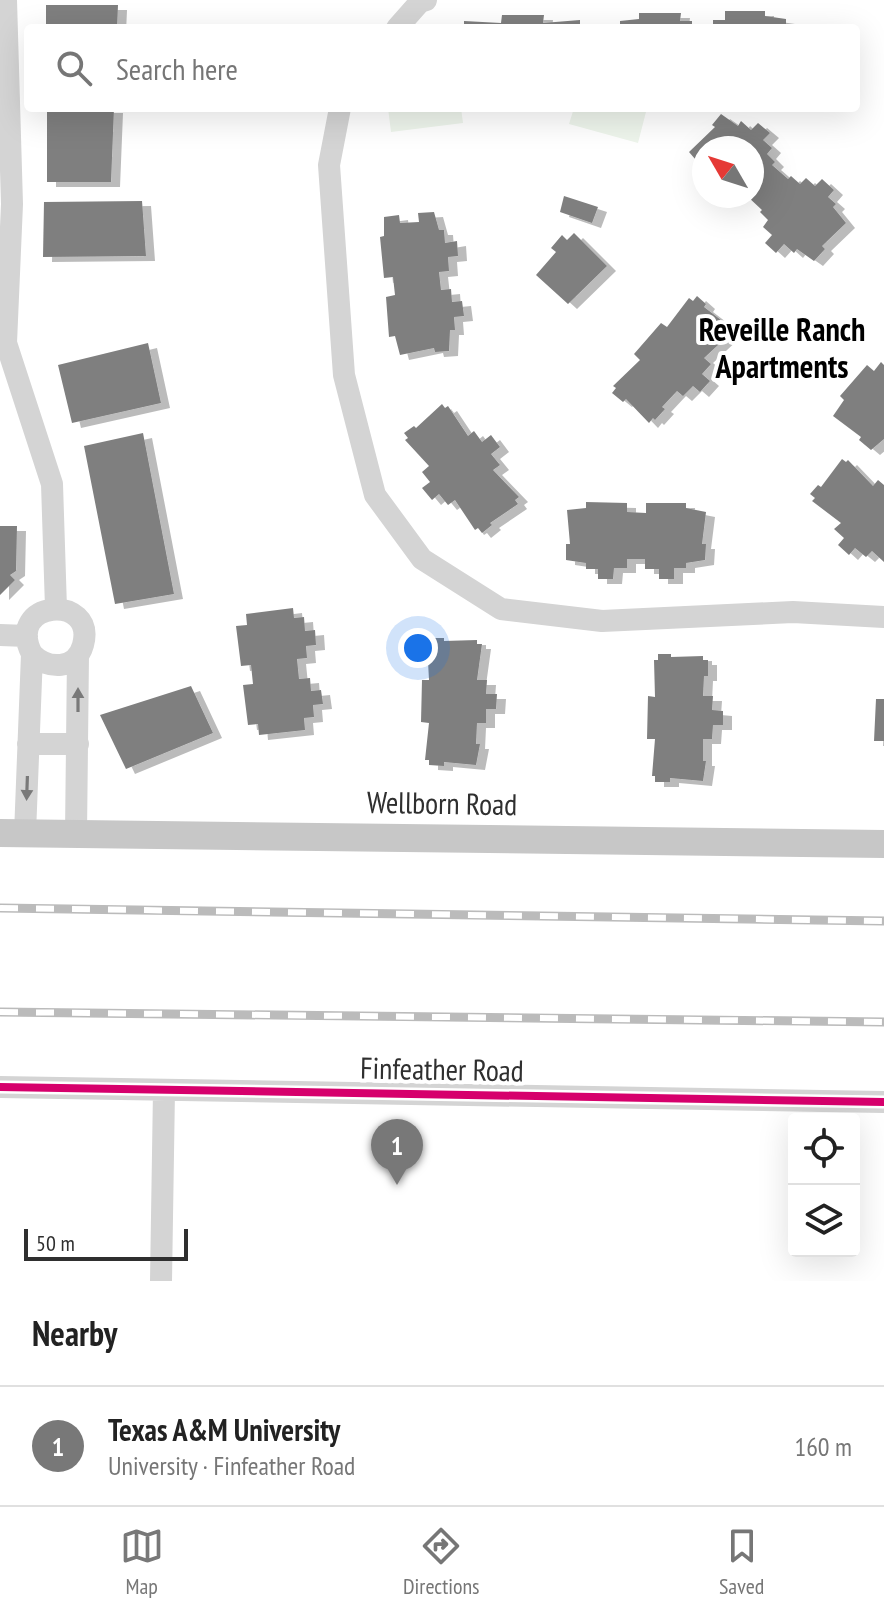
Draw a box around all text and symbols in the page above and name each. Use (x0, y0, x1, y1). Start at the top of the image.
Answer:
search box (24, 24, 860, 112)
icon: search (52, 46, 96, 90)
text: Search here (116, 49, 238, 88)
north arrow (692, 136, 764, 208)
district label: Reveille Ranch Apartments (699, 308, 865, 387)
your location (398, 628, 438, 668)
one-way arrow (72, 687, 84, 712)
one-way arrow (20, 776, 33, 801)
street label: Wellborn Road (367, 782, 518, 823)
street label: Finfeather Road (360, 1048, 524, 1089)
map controls (788, 1113, 860, 1257)
button: locate (788, 1113, 860, 1185)
pin: 1 (371, 1119, 423, 1185)
button: layers (788, 1185, 860, 1257)
scale bar (24, 1225, 188, 1261)
text: 50 m (36, 1229, 75, 1257)
text: Nearby (32, 1311, 117, 1355)
text: Texas A&M University (108, 1410, 340, 1449)
text: 1 (52, 1430, 64, 1463)
text: 160 m (794, 1430, 852, 1463)
text: University · Finfeather Road (108, 1449, 355, 1482)
tab: Map (120, 1524, 164, 1600)
tab: Directions (403, 1524, 480, 1600)
tab: Saved (719, 1524, 764, 1600)

